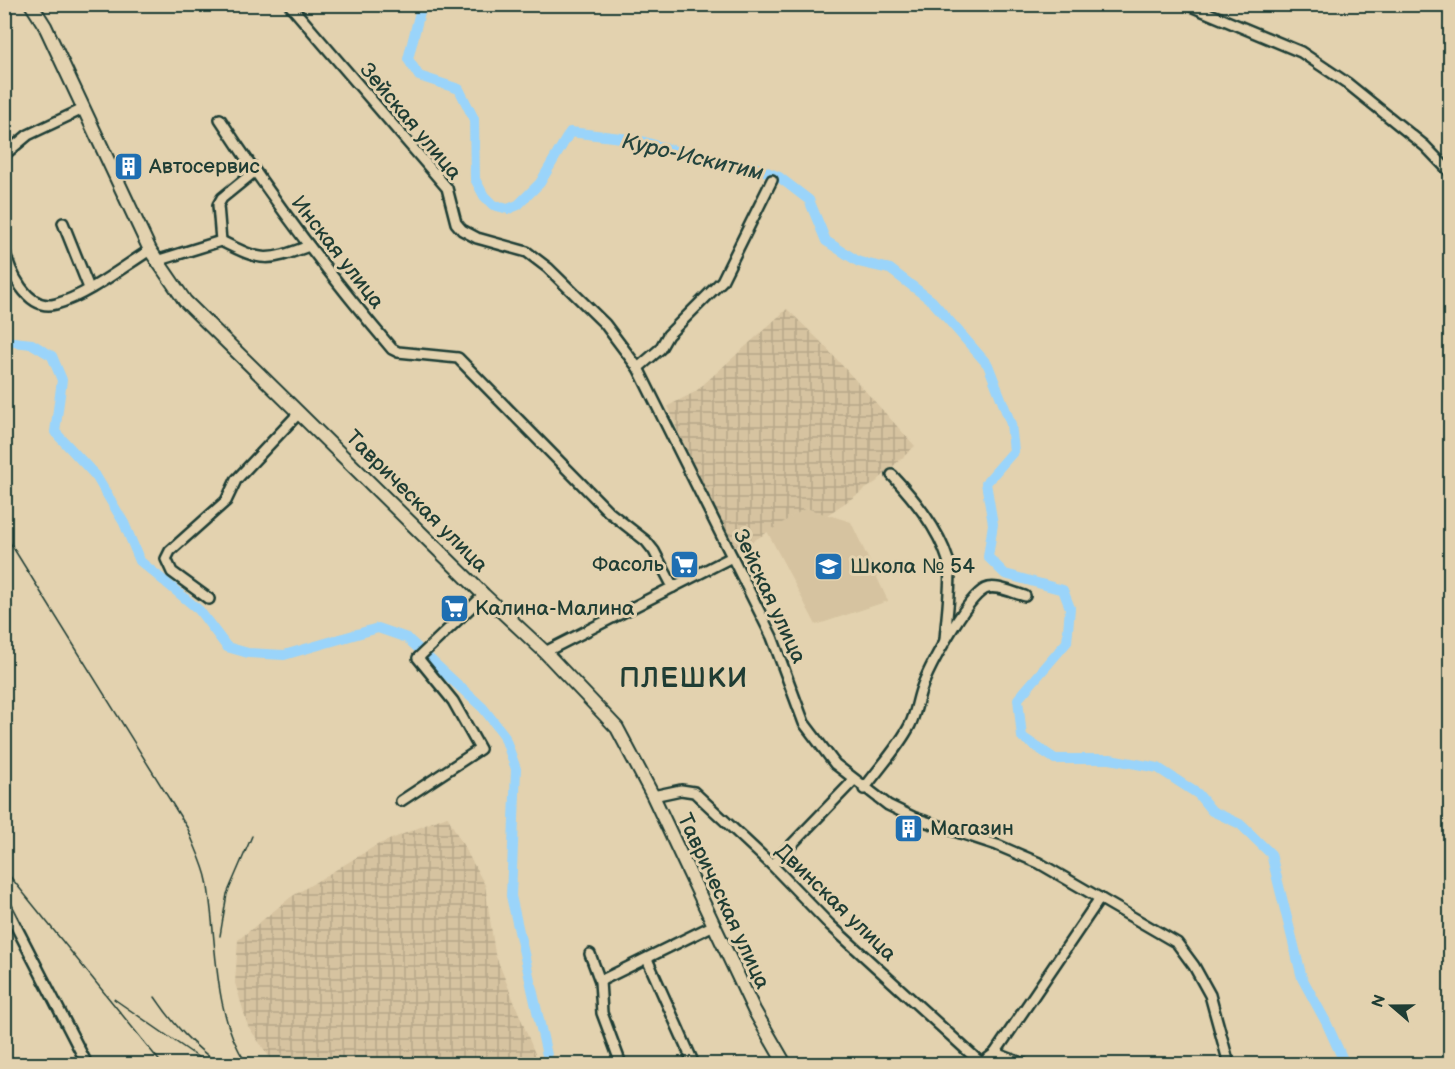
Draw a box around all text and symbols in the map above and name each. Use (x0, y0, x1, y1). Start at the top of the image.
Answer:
street label: Зейская улица (354, 58, 467, 185)
water label: Куро-Искитим (619, 128, 766, 187)
building icon: Автосервис (112, 150, 144, 182)
place label: Автосервис (148, 154, 260, 179)
street label: Инская улица (286, 191, 390, 314)
street label: Таврическая улица (340, 425, 493, 578)
street label: Зейская улица (728, 525, 812, 668)
supermarket icon: Фасоль (669, 548, 701, 580)
school or university icon: Школа № 54 (813, 550, 845, 582)
place label: Фасоль (592, 552, 665, 577)
place label: Школа № 54 (850, 554, 975, 579)
supermarket icon: Калина-Малина (438, 592, 470, 624)
place label: Калина-Малина (475, 596, 635, 621)
district label: ПЛЕШКИ (619, 663, 749, 695)
street label: Таврическая улица (672, 810, 775, 993)
building icon: Магазин (893, 812, 925, 844)
place label: Магазин (930, 816, 1014, 841)
street label: Двинская улица (770, 838, 902, 967)
north arrow (1362, 976, 1422, 1036)
text: N (1368, 992, 1390, 1010)

